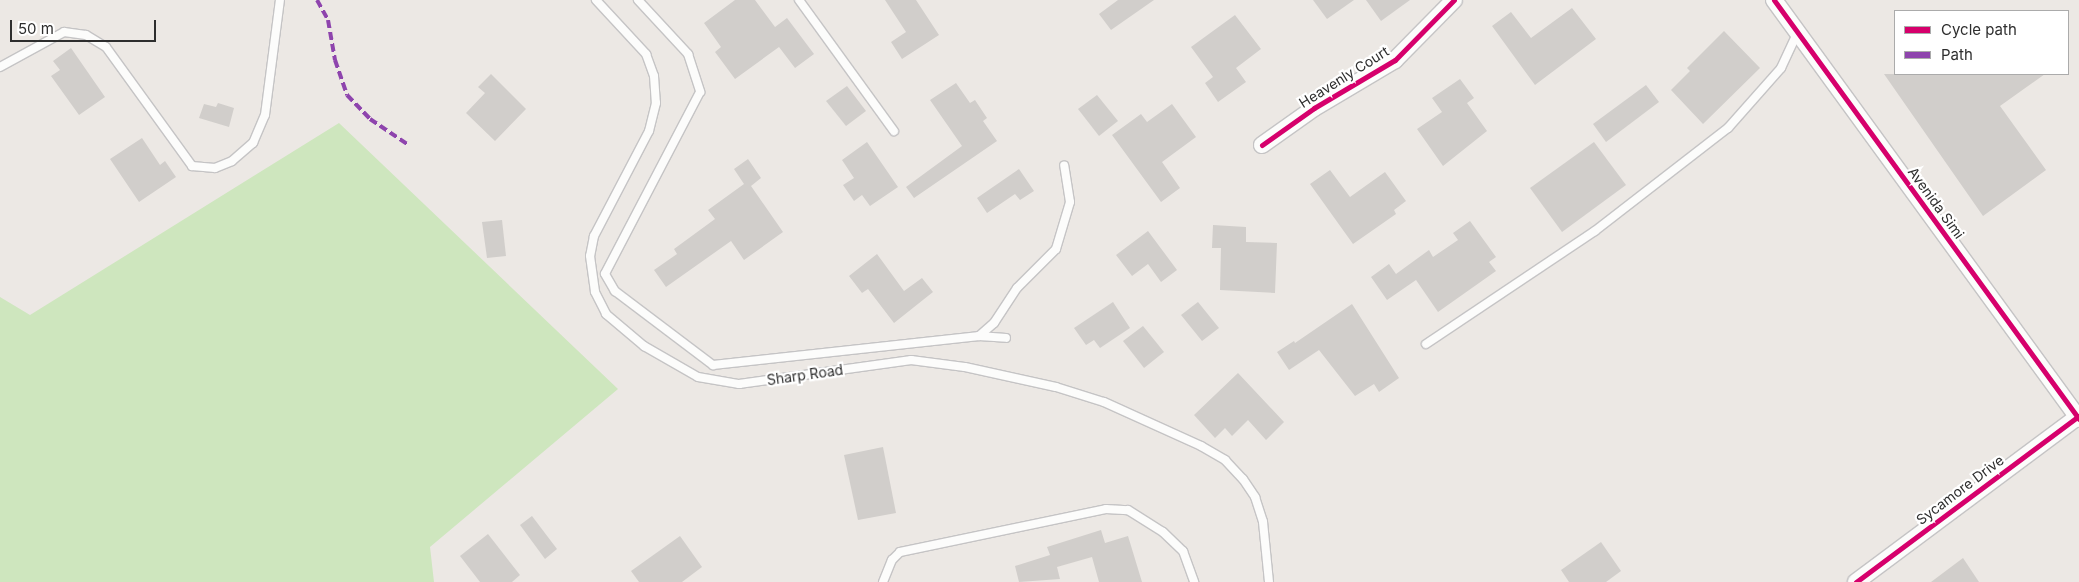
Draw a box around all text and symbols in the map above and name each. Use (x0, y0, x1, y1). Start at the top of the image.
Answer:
scale bar (12, 10, 159, 42)
legend (1894, 10, 2069, 75)
text: 50 m (18, 19, 54, 38)
text: Cycle path (1941, 20, 2017, 39)
street label: Heavenly Court (1296, 43, 1392, 111)
text: Path (1941, 45, 1973, 64)
street label: Avenida Simi (1904, 164, 1968, 242)
street label: Sharp Road (766, 361, 844, 389)
street label: Sycamore Drive (1913, 452, 2007, 528)

